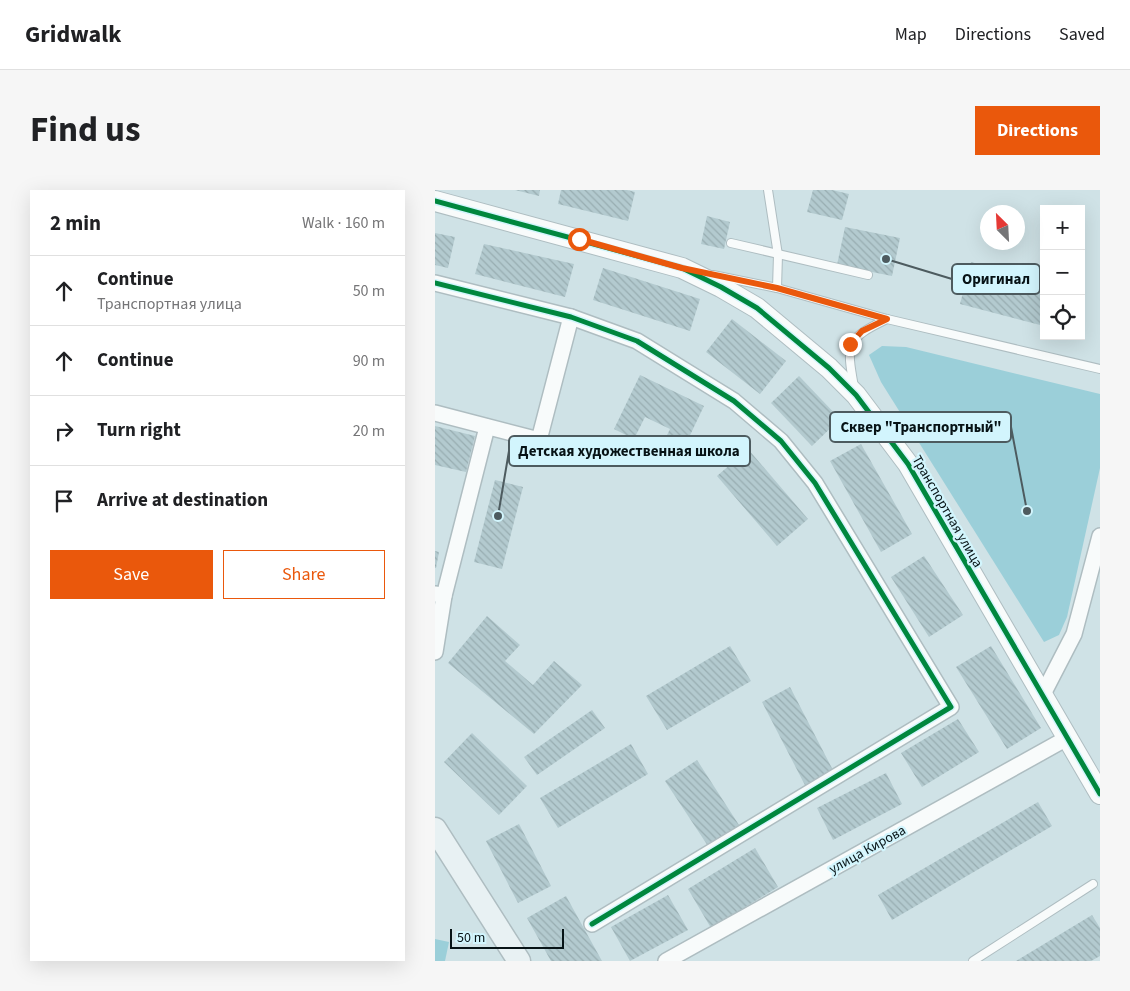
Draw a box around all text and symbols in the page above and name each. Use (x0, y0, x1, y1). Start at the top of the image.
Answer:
text: Gridwalk (25, 17, 121, 52)
text: Map (895, 22, 927, 47)
text: Directions (955, 22, 1031, 47)
text: Saved (1059, 22, 1105, 47)
text: Find us (30, 105, 140, 155)
button: Directions (975, 106, 1100, 155)
north arrow (980, 205, 1025, 250)
map controls (1040, 205, 1085, 340)
button: + (1040, 205, 1085, 250)
text: 2 min (50, 208, 101, 238)
text: Walk · 160 m (302, 212, 385, 234)
route start (568, 228, 591, 251)
button: − (1040, 250, 1085, 295)
callout: Оригинал (952, 264, 1040, 294)
text: Continue (97, 266, 174, 293)
text: Оригинал (962, 269, 1030, 290)
icon: ahead (50, 277, 78, 305)
text: 50 m (353, 280, 385, 302)
text: Транспортная улица (97, 293, 242, 315)
button: locate (1040, 295, 1085, 340)
route end (839, 333, 862, 356)
icon: ahead (50, 347, 78, 375)
text: Continue (97, 347, 174, 374)
text: 90 m (353, 350, 385, 372)
callout: Сквер "Транспортный" (830, 412, 1011, 442)
icon: right (50, 417, 78, 445)
text: Turn right (97, 417, 181, 444)
text: Сквер "Транспортный" (840, 417, 1002, 438)
text: 20 m (353, 420, 385, 442)
callout: Детская художественная школа (509, 436, 750, 466)
text: Детская художественная школа (518, 441, 740, 462)
street label: Транспортная улица (907, 452, 987, 571)
icon: arrive (50, 487, 78, 515)
text: Arrive at destination (97, 487, 268, 514)
button: Save (50, 550, 213, 599)
button: Share (223, 550, 385, 599)
street label: улица Кирова (825, 821, 910, 879)
scale bar (450, 926, 564, 949)
text: 50 m (457, 928, 485, 948)

